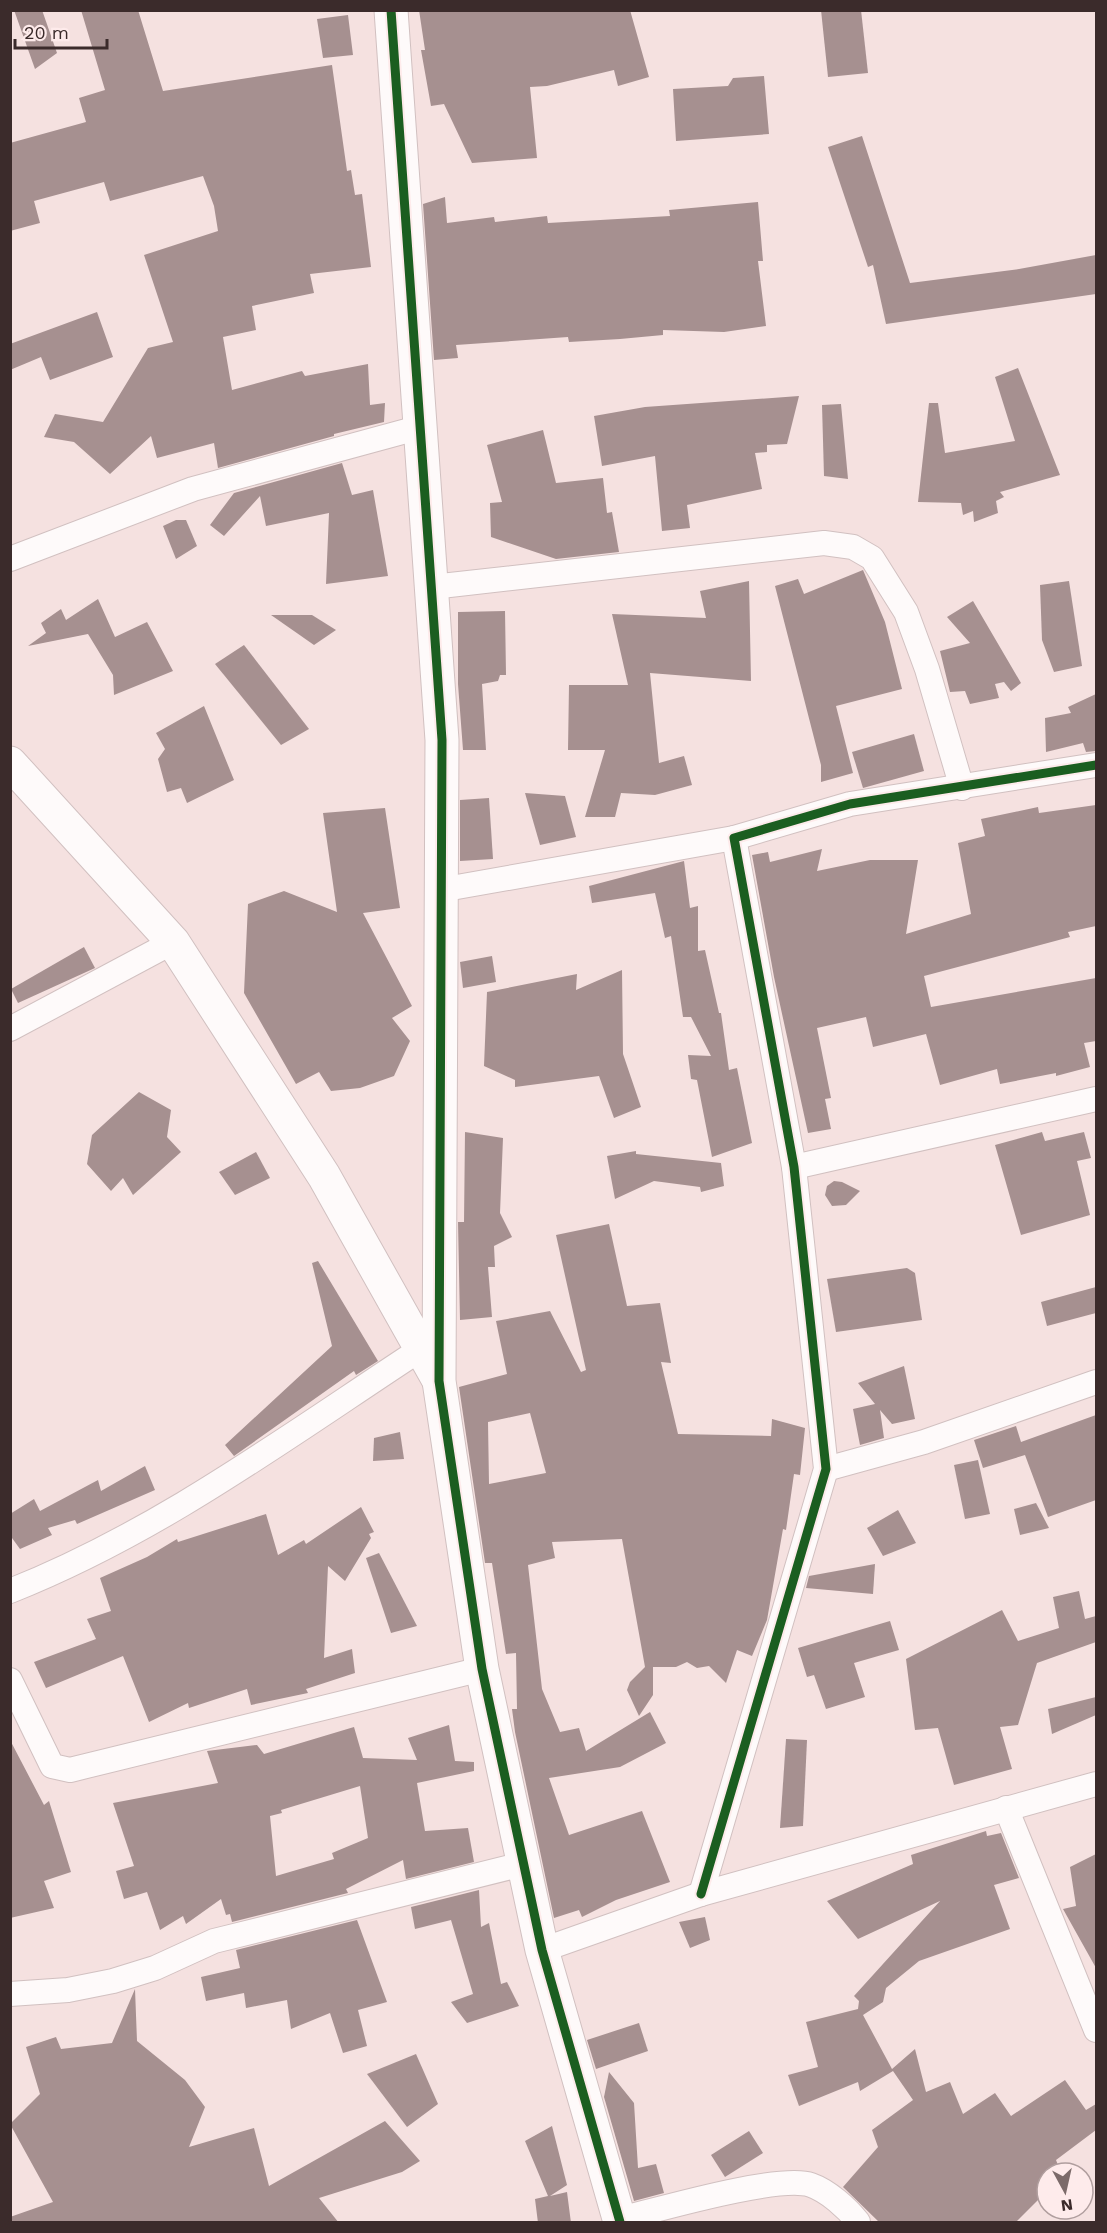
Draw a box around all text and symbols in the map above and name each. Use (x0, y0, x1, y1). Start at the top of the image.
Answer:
scale bar (15, 12, 106, 50)
text: 20 m (24, 22, 69, 43)
north arrow (1035, 2161, 1095, 2221)
text: N (1060, 2195, 1074, 2216)

